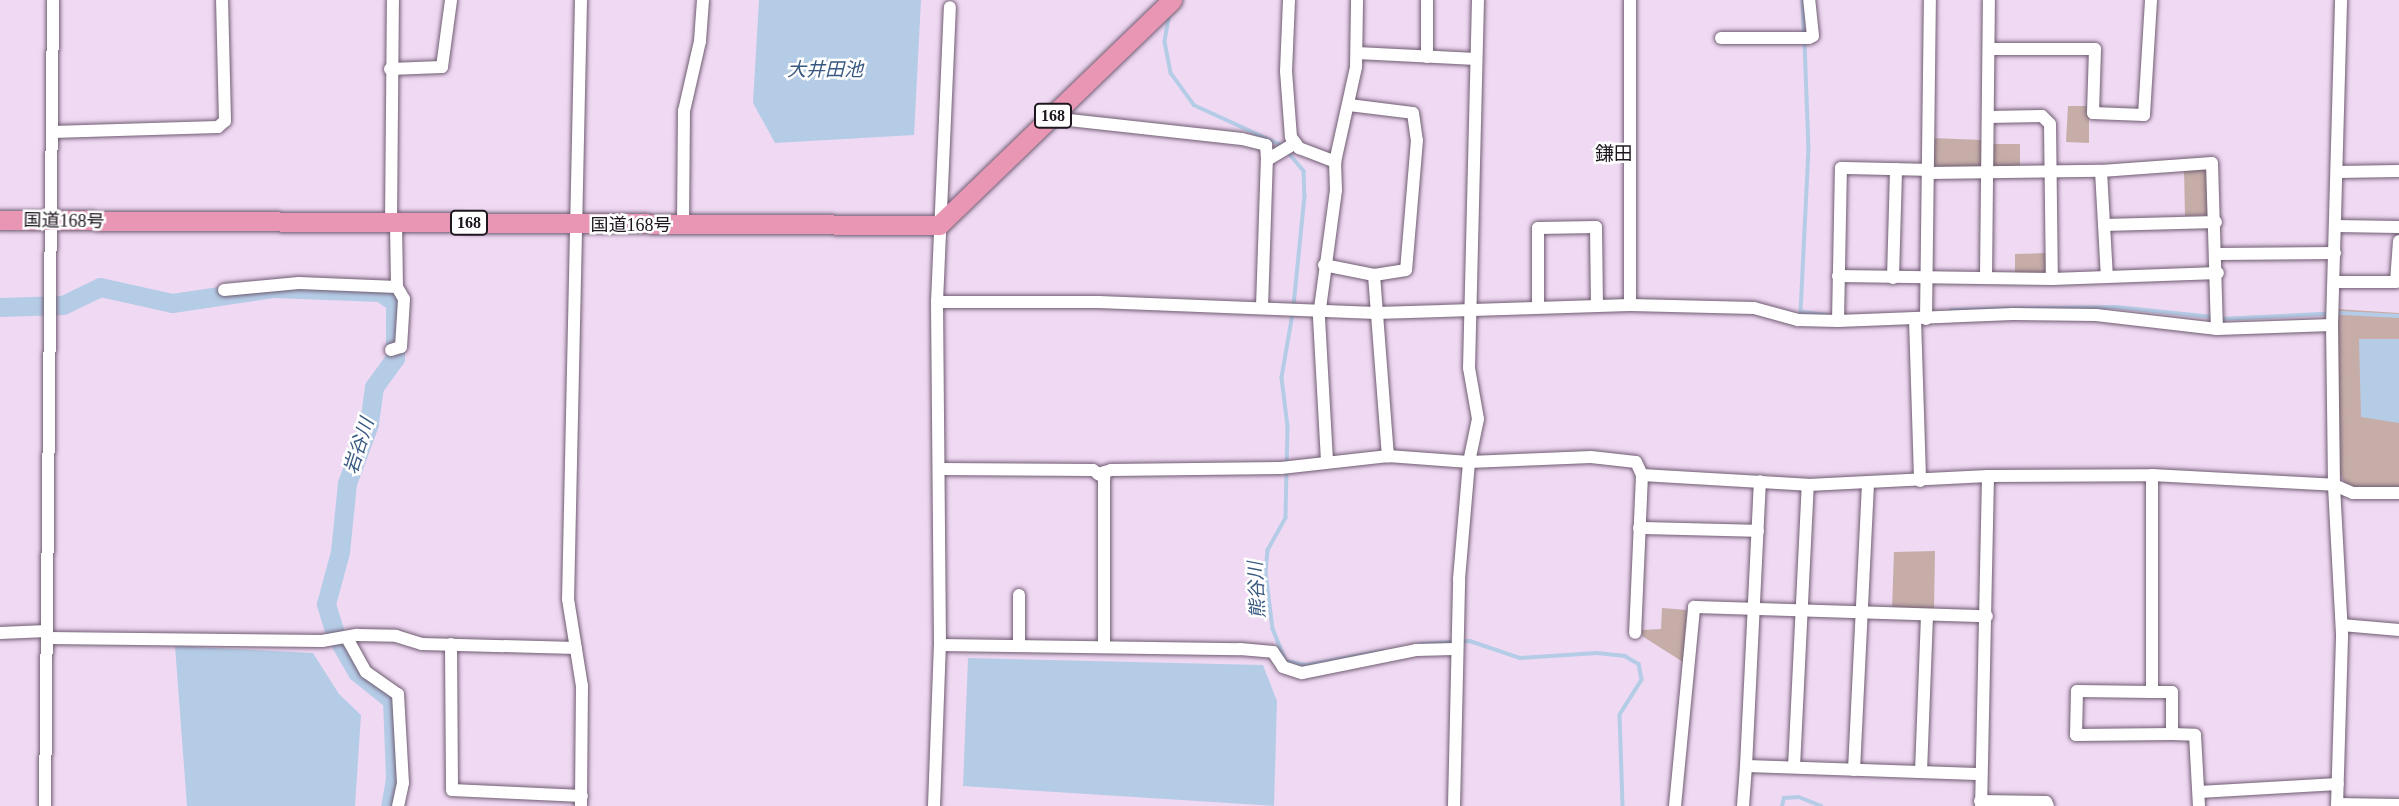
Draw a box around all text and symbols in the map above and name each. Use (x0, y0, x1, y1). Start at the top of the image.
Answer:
water label: 大井田池 (787, 59, 863, 81)
road number: 168 (1034, 104, 1072, 128)
district label: 鎌田 (1595, 143, 1633, 165)
street label: 国道168号 (23, 209, 105, 233)
road number: 168 (450, 210, 488, 236)
street label: 国道168号 (591, 214, 671, 236)
water label: 岩谷川 (339, 415, 379, 477)
water label: 熊谷川 (1244, 561, 1270, 619)

